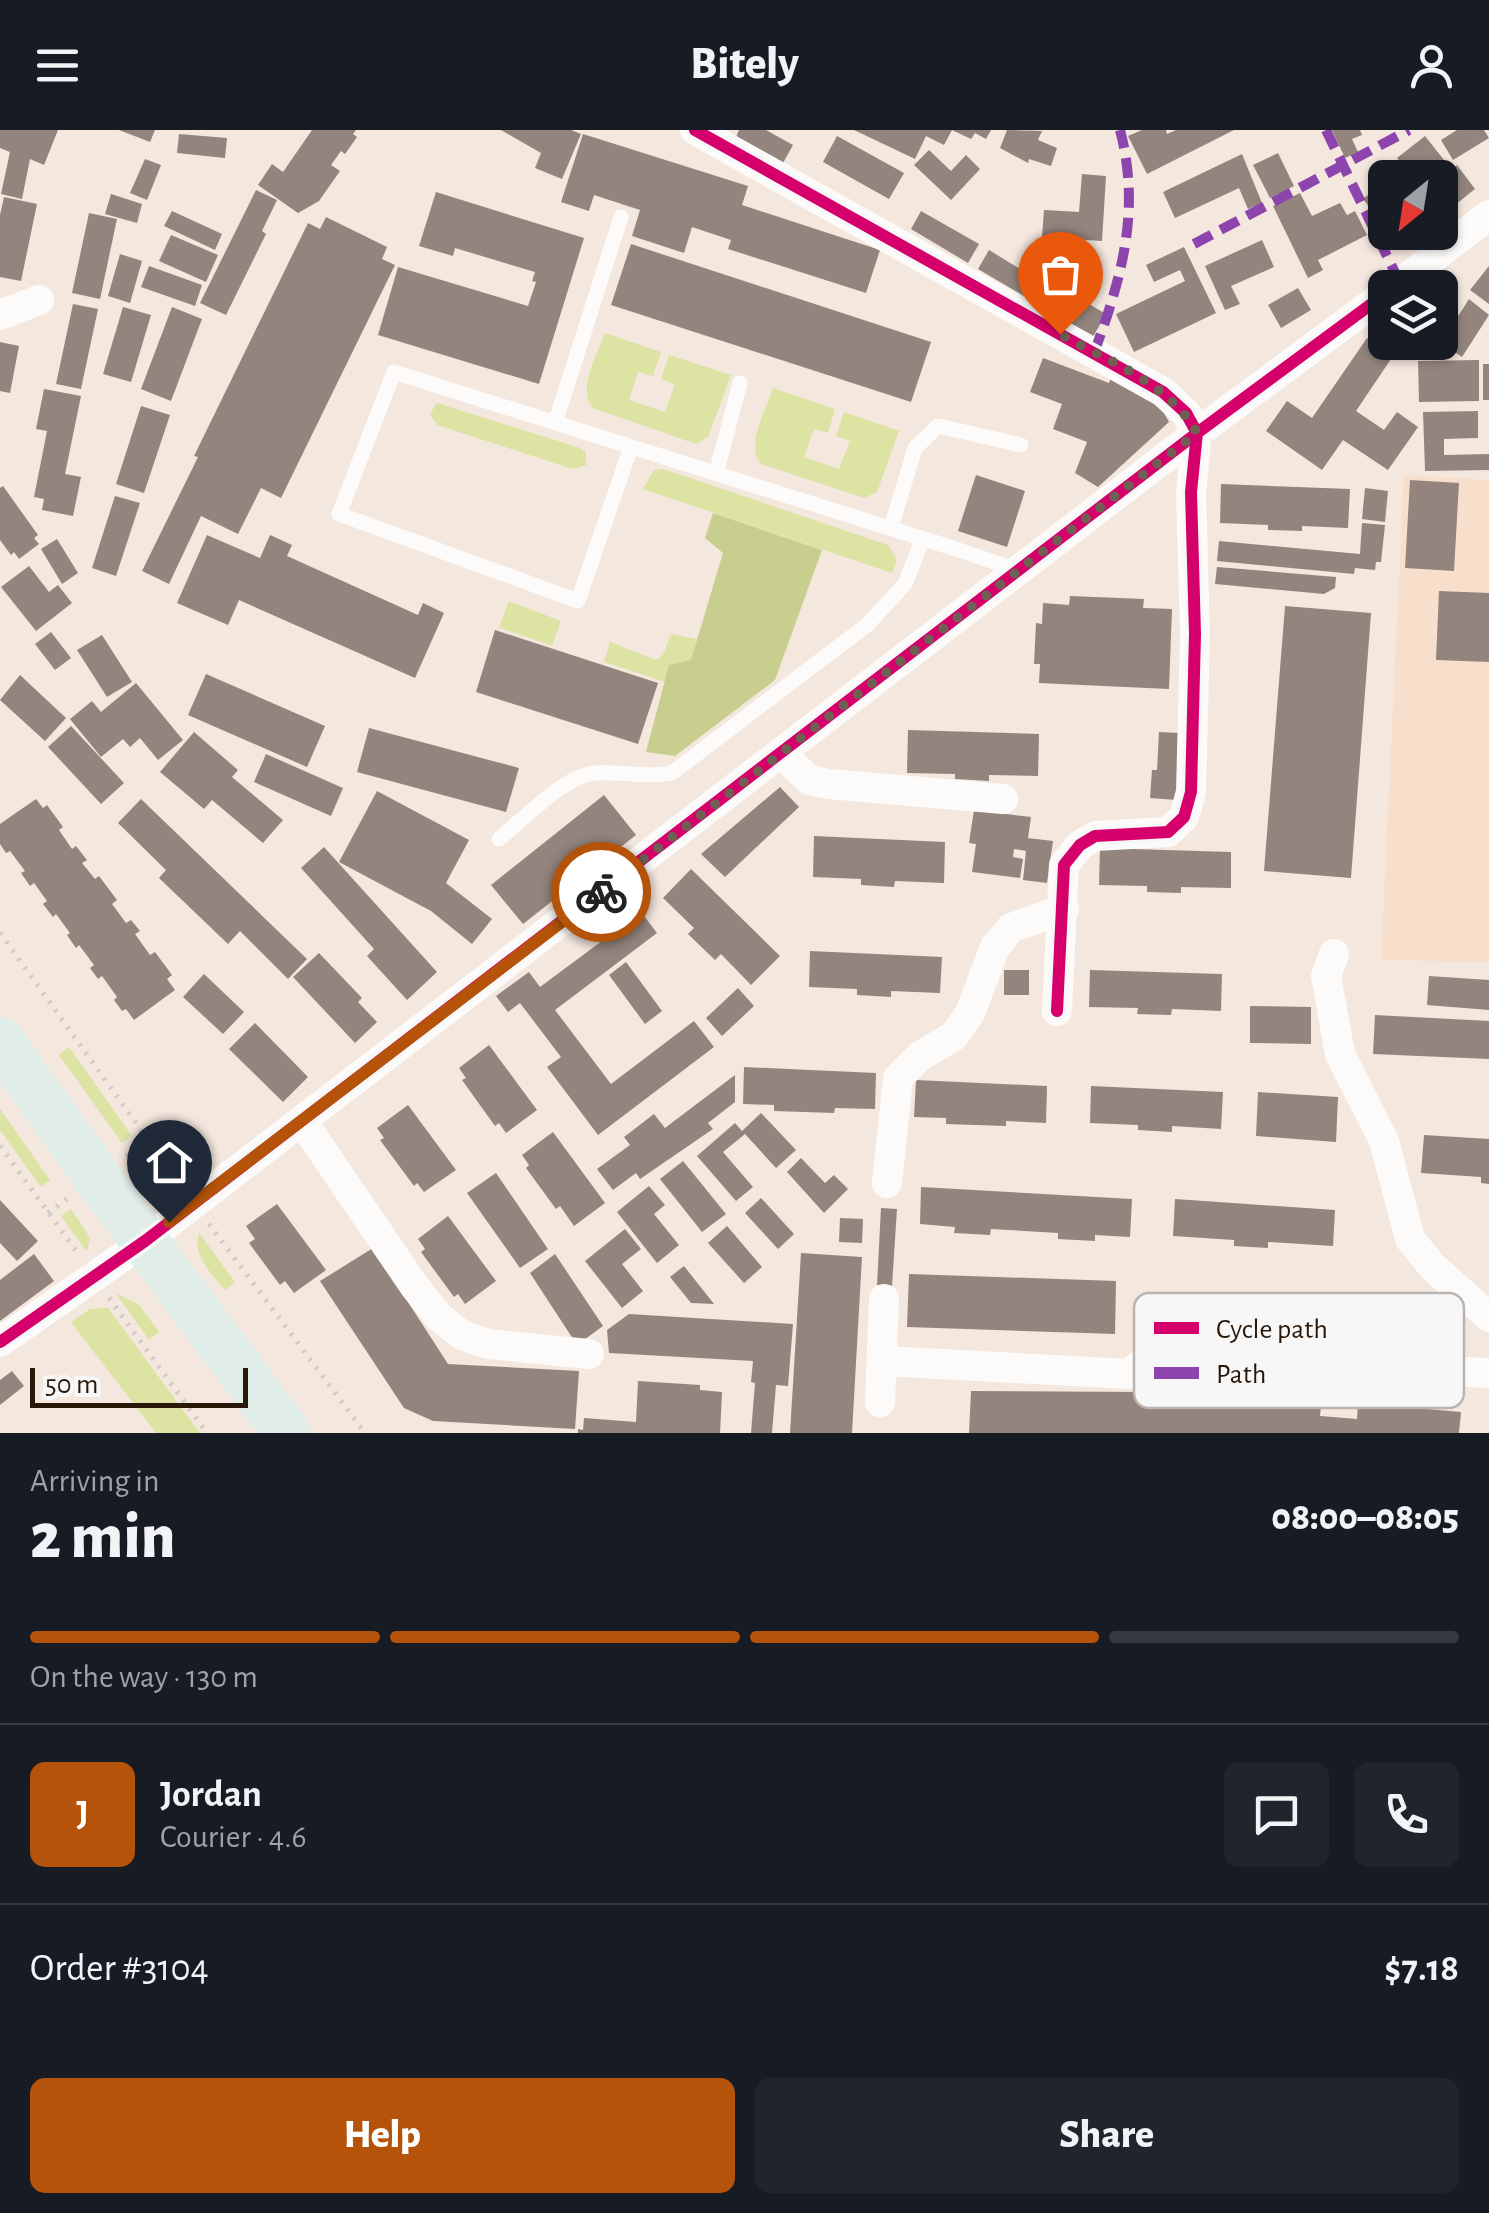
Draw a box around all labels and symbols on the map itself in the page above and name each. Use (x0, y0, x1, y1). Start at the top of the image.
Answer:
north arrow (1368, 160, 1458, 250)
pin (1018, 232, 1103, 335)
courier (551, 842, 651, 942)
pin (127, 1120, 212, 1223)
legend (1134, 1293, 1464, 1408)
text: Cycle path (1216, 1316, 1328, 1344)
text: Path (1216, 1361, 1266, 1389)
scale bar (30, 1363, 248, 1408)

